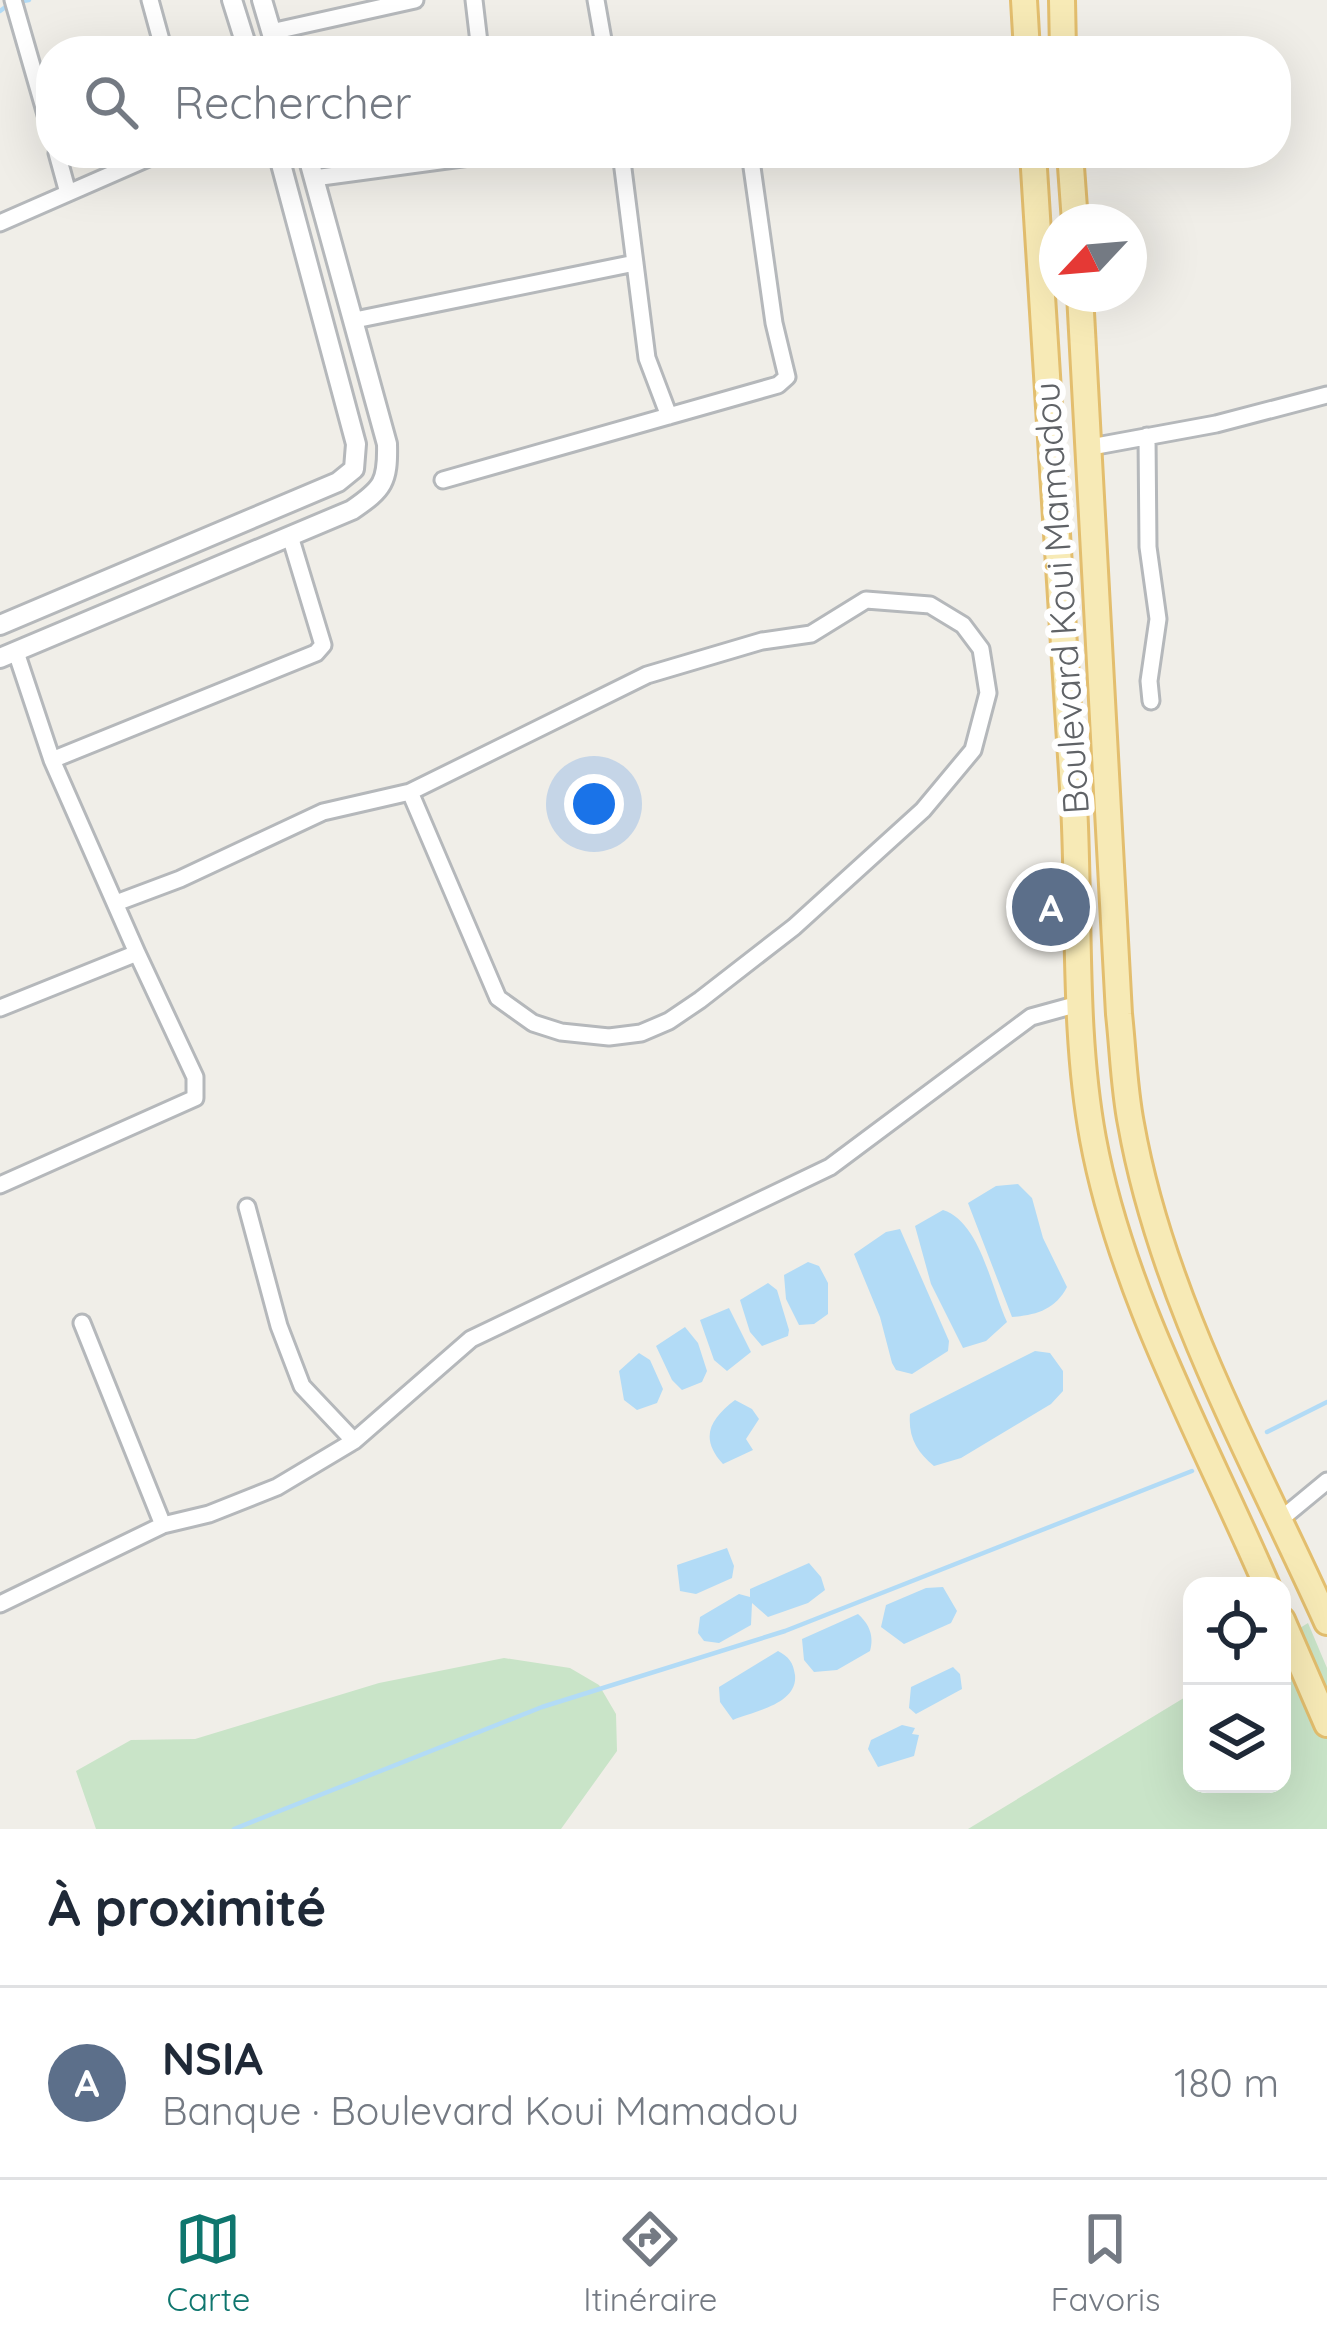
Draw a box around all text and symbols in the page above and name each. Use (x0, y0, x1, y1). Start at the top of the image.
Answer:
search box (36, 36, 1291, 168)
icon: search (78, 69, 144, 135)
text: Rechercher (174, 74, 412, 130)
north arrow (1039, 204, 1147, 312)
street label: Boulevard Koui Mamadou (1023, 381, 1098, 815)
your location (564, 774, 624, 834)
pin: A (1012, 862, 1090, 952)
map controls (1183, 1577, 1291, 1793)
button: locate (1183, 1577, 1291, 1685)
button: layers (1183, 1685, 1291, 1793)
text: À proximité (48, 1875, 326, 1939)
text: NSIA (162, 2030, 263, 2086)
text: A (75, 2058, 99, 2107)
text: 180 m (1174, 2058, 1279, 2107)
text: Banque · Boulevard Koui Mamadou (162, 2086, 799, 2135)
tab: Carte (166, 2206, 250, 2319)
tab: Itinéraire (583, 2206, 718, 2319)
tab: Favoris (1050, 2206, 1161, 2319)

